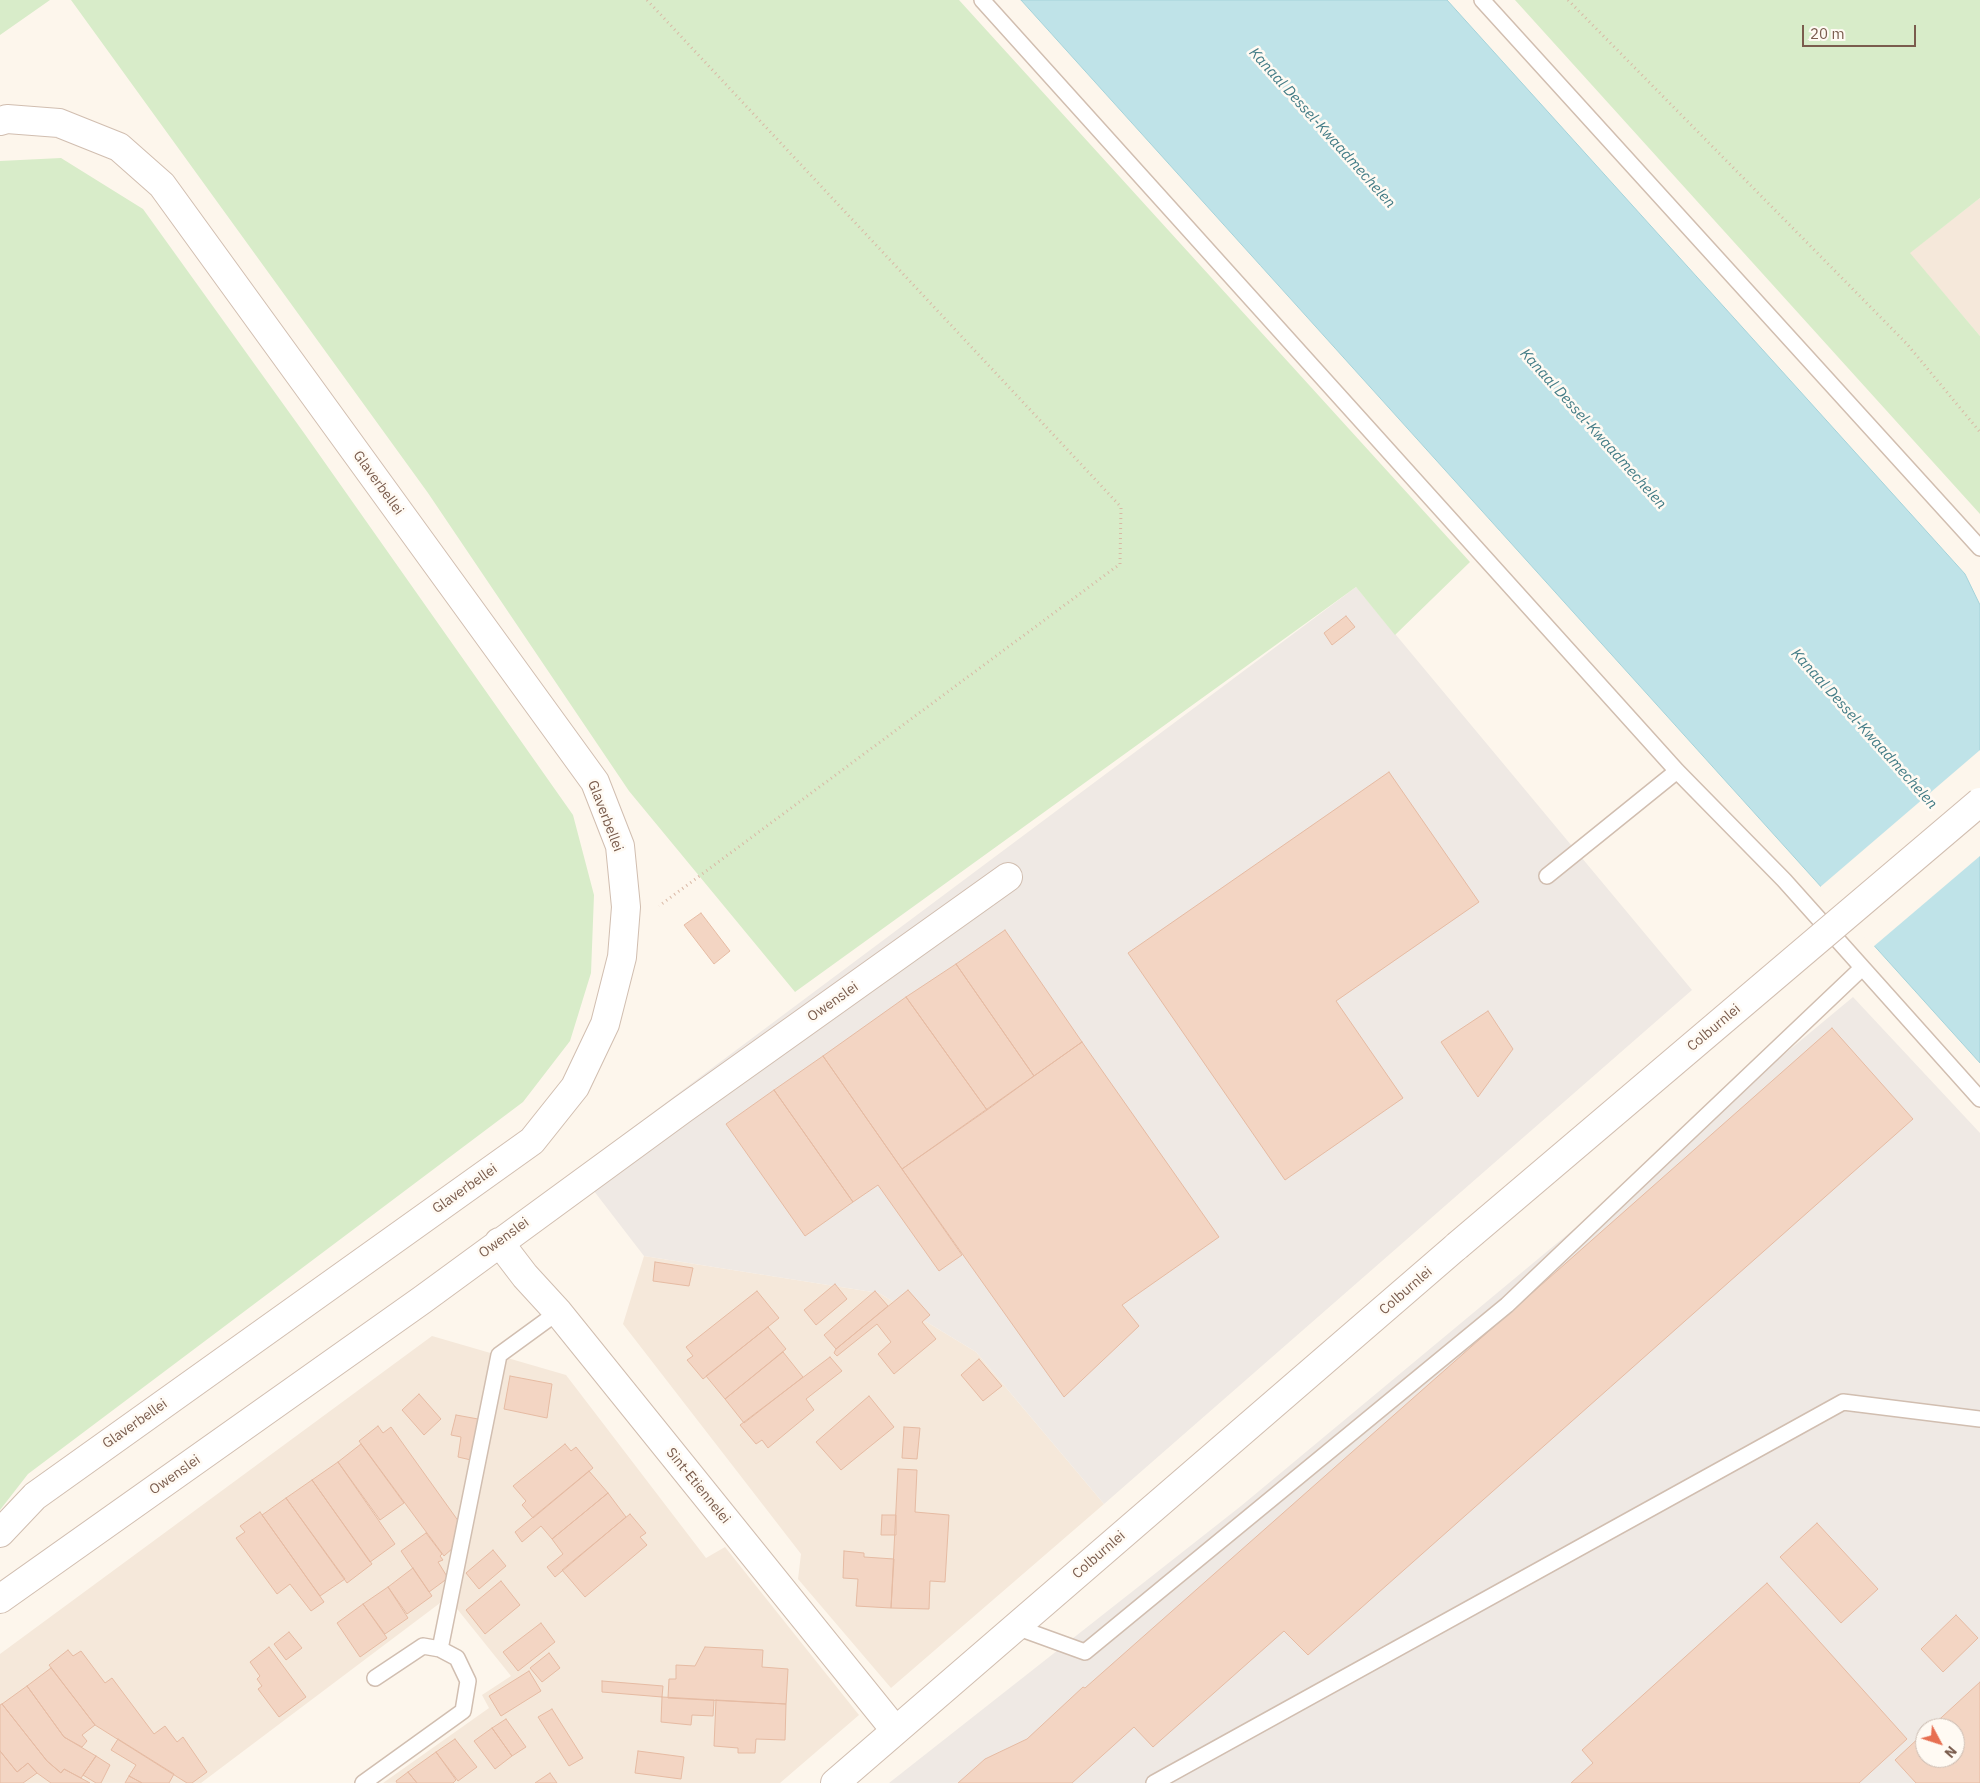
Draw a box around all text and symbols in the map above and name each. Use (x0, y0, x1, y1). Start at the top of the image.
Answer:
scale bar (1805, 15, 1919, 47)
text: 20 m (1810, 24, 1845, 43)
water label: Kanaal Dessel-Kwaadmechelen (1245, 44, 1399, 212)
water label: Kanaal Dessel-Kwaadmechelen (1516, 345, 1670, 513)
street label: Glaverbellei (349, 448, 407, 518)
water label: Kanaal Dessel-Kwaadmechelen (1787, 645, 1941, 813)
street label: Glaverbellei (584, 778, 626, 854)
street label: Owenslei (804, 978, 862, 1026)
street label: Colburnlei (1684, 1001, 1744, 1055)
street label: Glaverbellei (429, 1161, 501, 1217)
street label: Owenslei (476, 1214, 532, 1262)
street label: Colburnlei (1376, 1264, 1436, 1318)
street label: Glaverbellei (99, 1396, 171, 1452)
street label: Sint-Etiennelei (662, 1445, 734, 1527)
street label: Owenslei (146, 1451, 204, 1499)
street label: Colburnlei (1069, 1528, 1129, 1582)
north arrow (1915, 1718, 1965, 1768)
text: N (1941, 1742, 1961, 1762)

